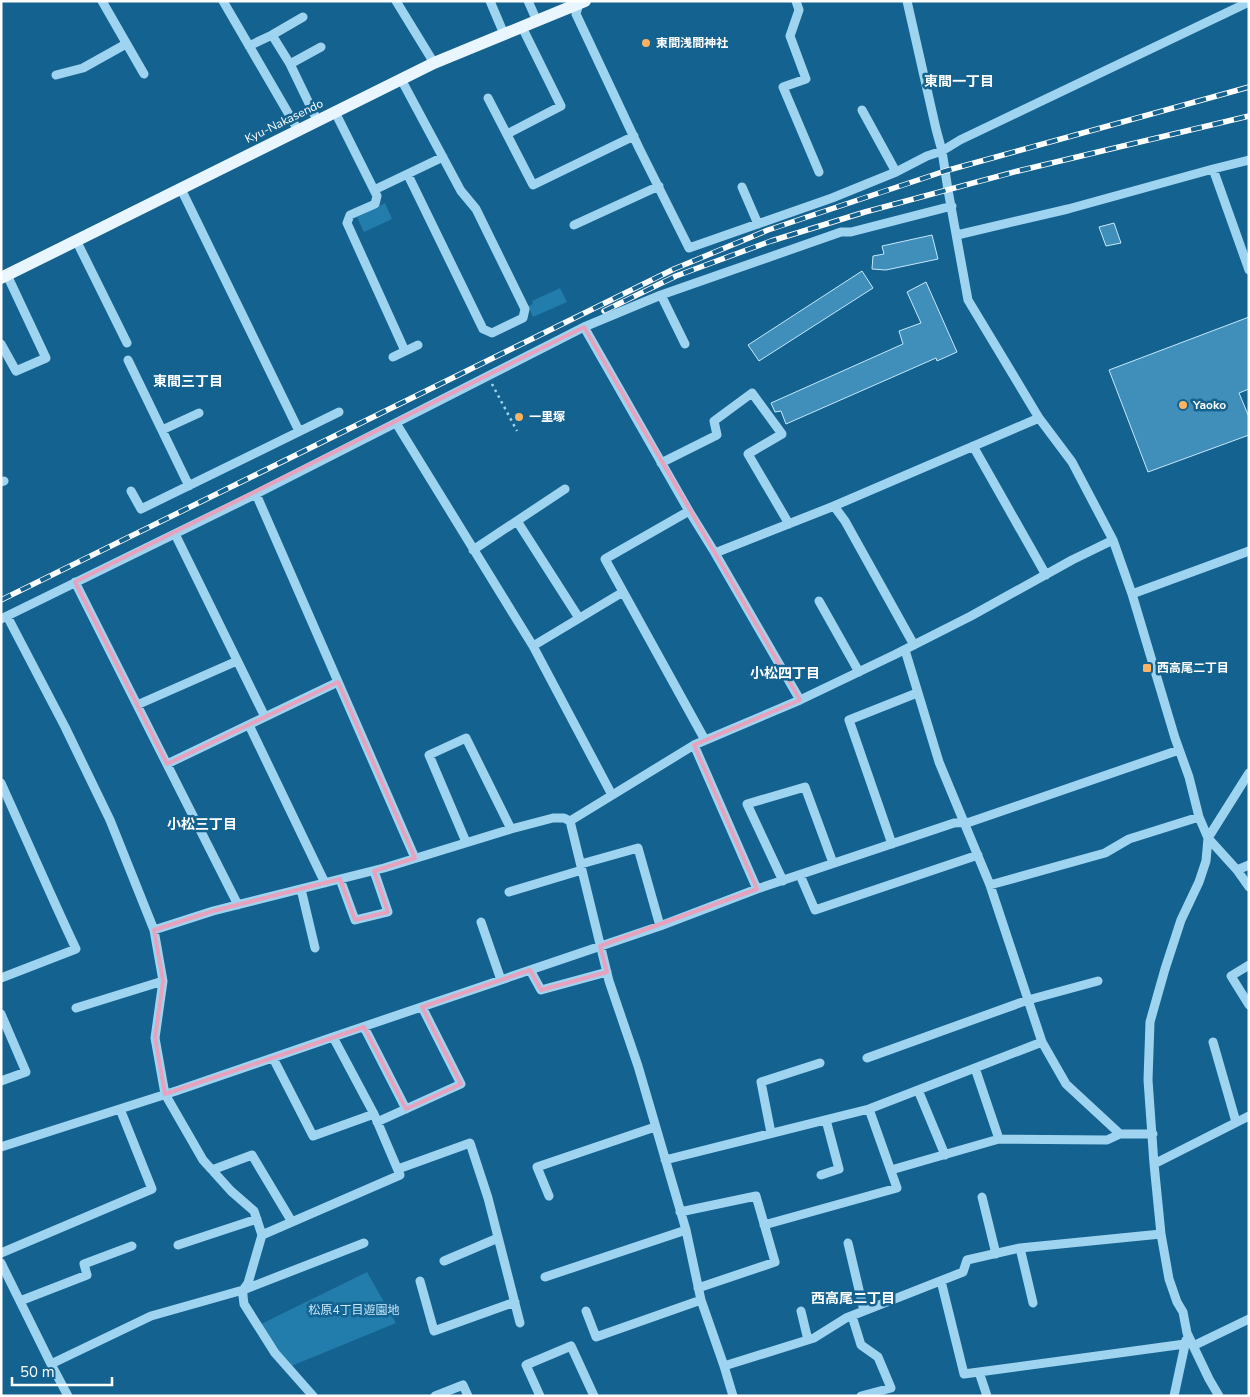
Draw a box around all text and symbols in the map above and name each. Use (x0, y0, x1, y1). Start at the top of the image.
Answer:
place label: 東間浅間神社 (656, 35, 728, 51)
marker: 東間浅間神社 (640, 37, 652, 49)
district label: 東間一丁目 (924, 72, 994, 91)
street label: Kyu-Nakasendo (242, 95, 326, 147)
district label: 東間三丁目 (153, 372, 223, 391)
place label: Yaoko (1192, 397, 1226, 413)
marker: Yaoko (1177, 399, 1189, 411)
place label: 一里塚 (529, 409, 565, 425)
marker: 一里塚 (513, 411, 525, 423)
place label: 西高尾二丁目 (1157, 660, 1229, 676)
marker: 西高尾二丁目 (1141, 662, 1153, 674)
district label: 小松四丁目 (750, 664, 820, 683)
district label: 小松三丁目 (167, 815, 237, 834)
district label: 西高尾二丁目 (811, 1289, 895, 1308)
park label: 松原4丁目遊園地 (308, 1302, 400, 1318)
scale bar (12, 1354, 112, 1386)
text: 50 m (20, 1362, 55, 1382)

